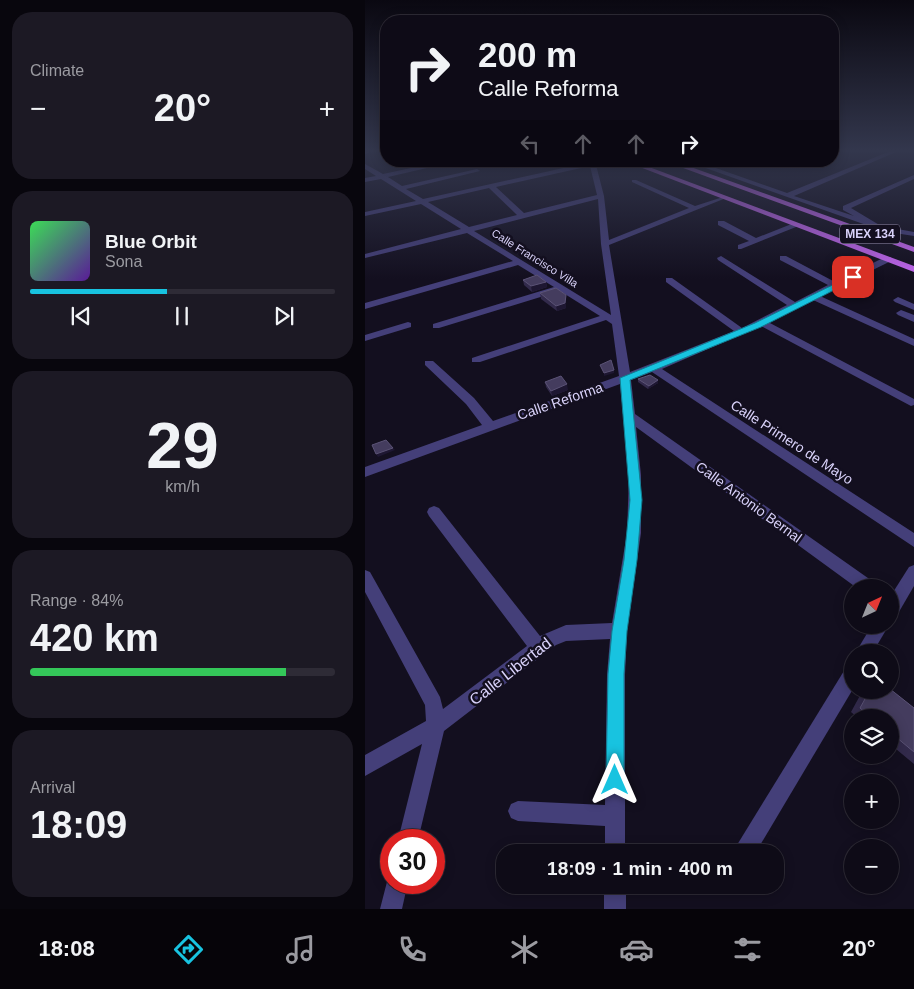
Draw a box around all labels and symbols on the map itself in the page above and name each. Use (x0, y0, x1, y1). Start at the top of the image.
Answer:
road number: MEX 134 (840, 224, 900, 243)
street label: Calle Francisco Villa (490, 227, 581, 290)
pin (832, 256, 874, 298)
street label: Calle Reforma (515, 379, 605, 423)
street label: Calle Primero de Mayo (728, 397, 856, 488)
street label: Calle Antonio Bernal (693, 458, 805, 546)
north arrow (844, 579, 899, 634)
street label: Calle Libertad (466, 634, 554, 708)
position arrow (588, 753, 640, 805)
speed limit sign: 30 (380, 829, 445, 894)

